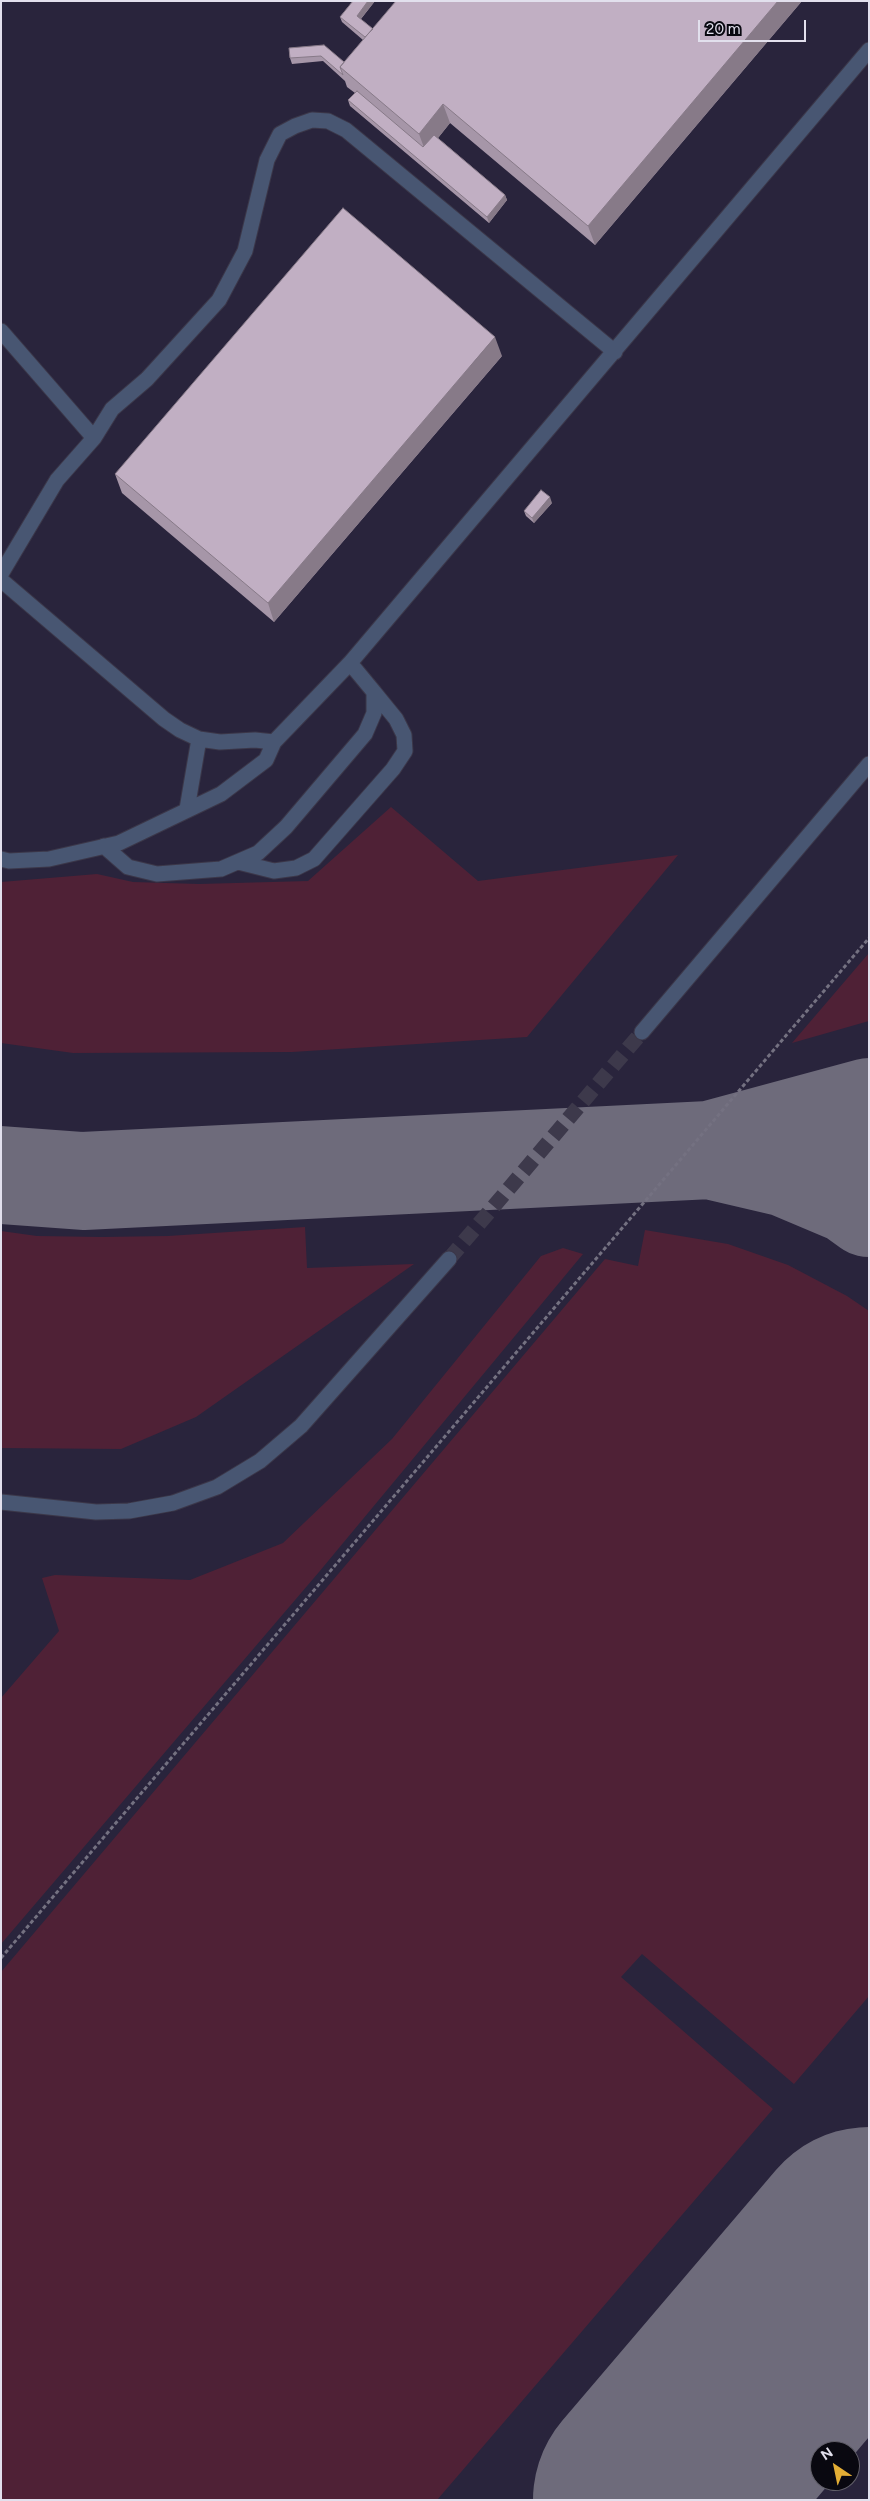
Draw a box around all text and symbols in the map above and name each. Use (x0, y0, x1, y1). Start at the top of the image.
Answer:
scale bar (700, 10, 808, 42)
text: 20 m (706, 20, 740, 38)
north arrow (810, 2441, 860, 2491)
text: N (818, 2444, 836, 2464)

